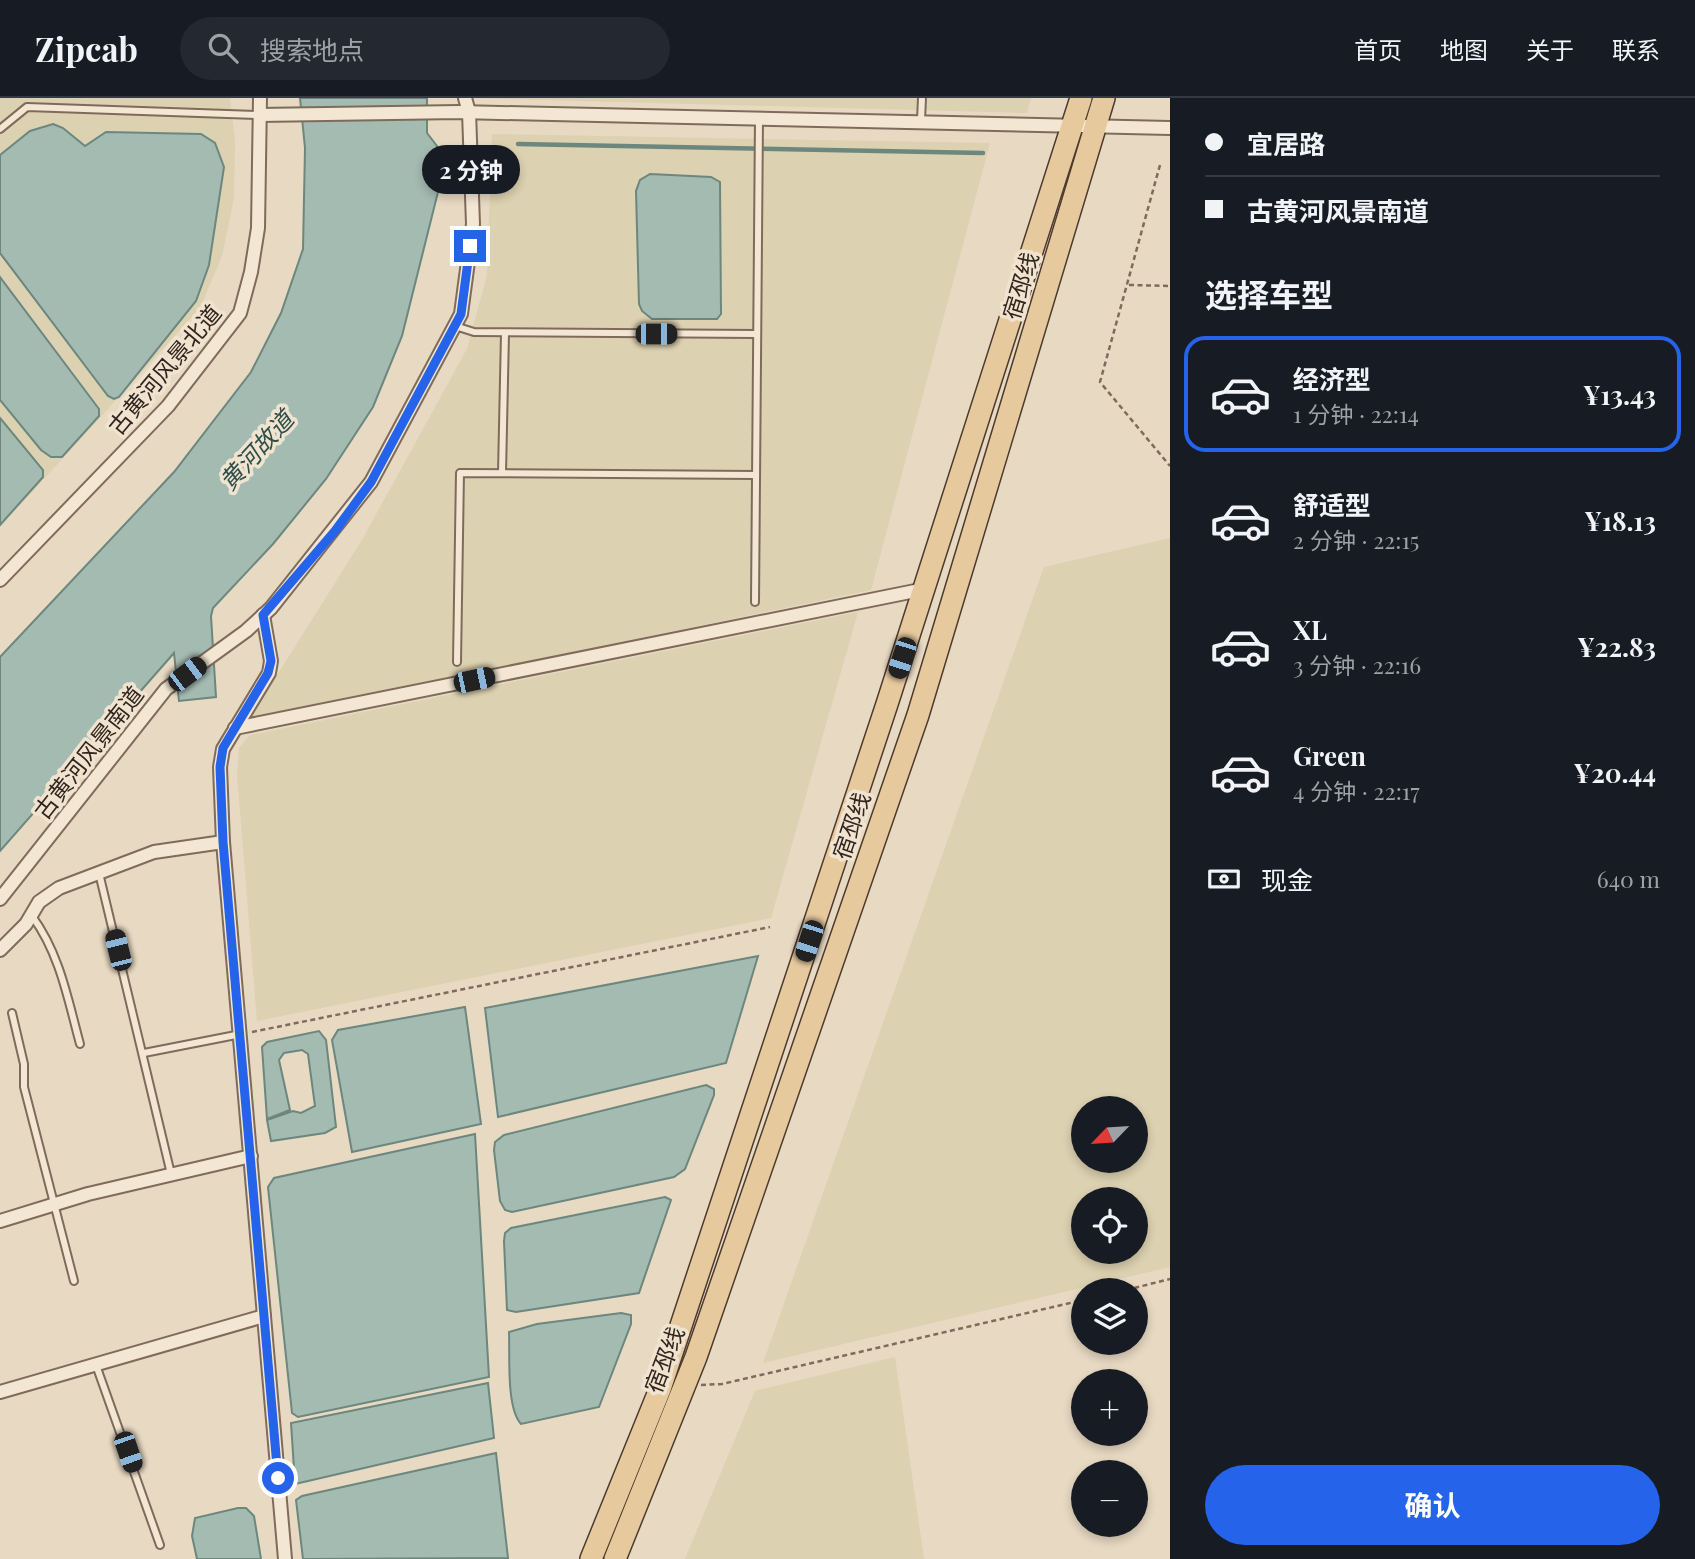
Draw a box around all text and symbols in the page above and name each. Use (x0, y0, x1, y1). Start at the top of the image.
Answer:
search box (180, 17, 670, 80)
text: Zipcab (35, 26, 138, 70)
icon: search (204, 29, 242, 67)
text: 搜索地点 (260, 32, 364, 67)
text: 首页 (1354, 33, 1402, 65)
text: 地图 (1440, 33, 1488, 65)
text: 关于 (1526, 33, 1574, 65)
text: 联系 (1612, 33, 1660, 65)
text: 宜居路 (1247, 126, 1325, 161)
callout: 2 分钟 (421, 144, 519, 194)
text: 2 分钟 (439, 154, 503, 185)
text: 古黄河风景南道 (1247, 193, 1429, 228)
route end (454, 230, 486, 262)
street label: 宿邳线 (995, 248, 1044, 323)
text: 选择车型 (1205, 272, 1333, 315)
street label: 古黄河风景北道 (100, 297, 227, 441)
car (636, 324, 678, 345)
text: 经济型 (1293, 361, 1371, 396)
icon: car (1209, 363, 1272, 426)
text: ¥13.43 (1583, 377, 1656, 412)
text: 1 分钟 · 22:14 (1293, 398, 1419, 429)
water label: 黄河故道 (212, 401, 302, 496)
text: 舒适型 (1293, 487, 1371, 522)
icon: car (1209, 489, 1272, 552)
text: ¥18.13 (1584, 503, 1656, 538)
text: 2 分钟 · 22:15 (1293, 524, 1419, 555)
text: XL (1293, 612, 1327, 647)
icon: car (1209, 615, 1272, 678)
text: ¥22.83 (1577, 629, 1656, 664)
car (886, 635, 919, 681)
text: 3 分钟 · 22:16 (1293, 649, 1421, 680)
car (164, 653, 211, 695)
car (452, 665, 497, 695)
street label: 古黄河风景南道 (26, 679, 150, 825)
text: Green (1293, 738, 1366, 773)
icon: car (1209, 741, 1272, 804)
text: ¥20.44 (1574, 755, 1656, 790)
text: 4 分钟 · 22:17 (1293, 775, 1420, 806)
street label: 宿邳线 (825, 788, 876, 863)
icon: cash (1205, 860, 1243, 898)
text: 现金 (1261, 862, 1313, 897)
text: 640 m (1597, 863, 1660, 894)
car (793, 918, 826, 964)
car (103, 927, 134, 973)
north arrow (1071, 1096, 1148, 1172)
map controls (1071, 1096, 1148, 1537)
button: locate (1071, 1187, 1148, 1264)
button: layers (1071, 1278, 1148, 1355)
street label: 宿邳线 (637, 1322, 690, 1397)
button: + (1071, 1369, 1148, 1446)
car (112, 1429, 145, 1475)
button: − (1071, 1460, 1148, 1537)
route start (262, 1462, 294, 1494)
button: 确认 (1205, 1465, 1660, 1545)

